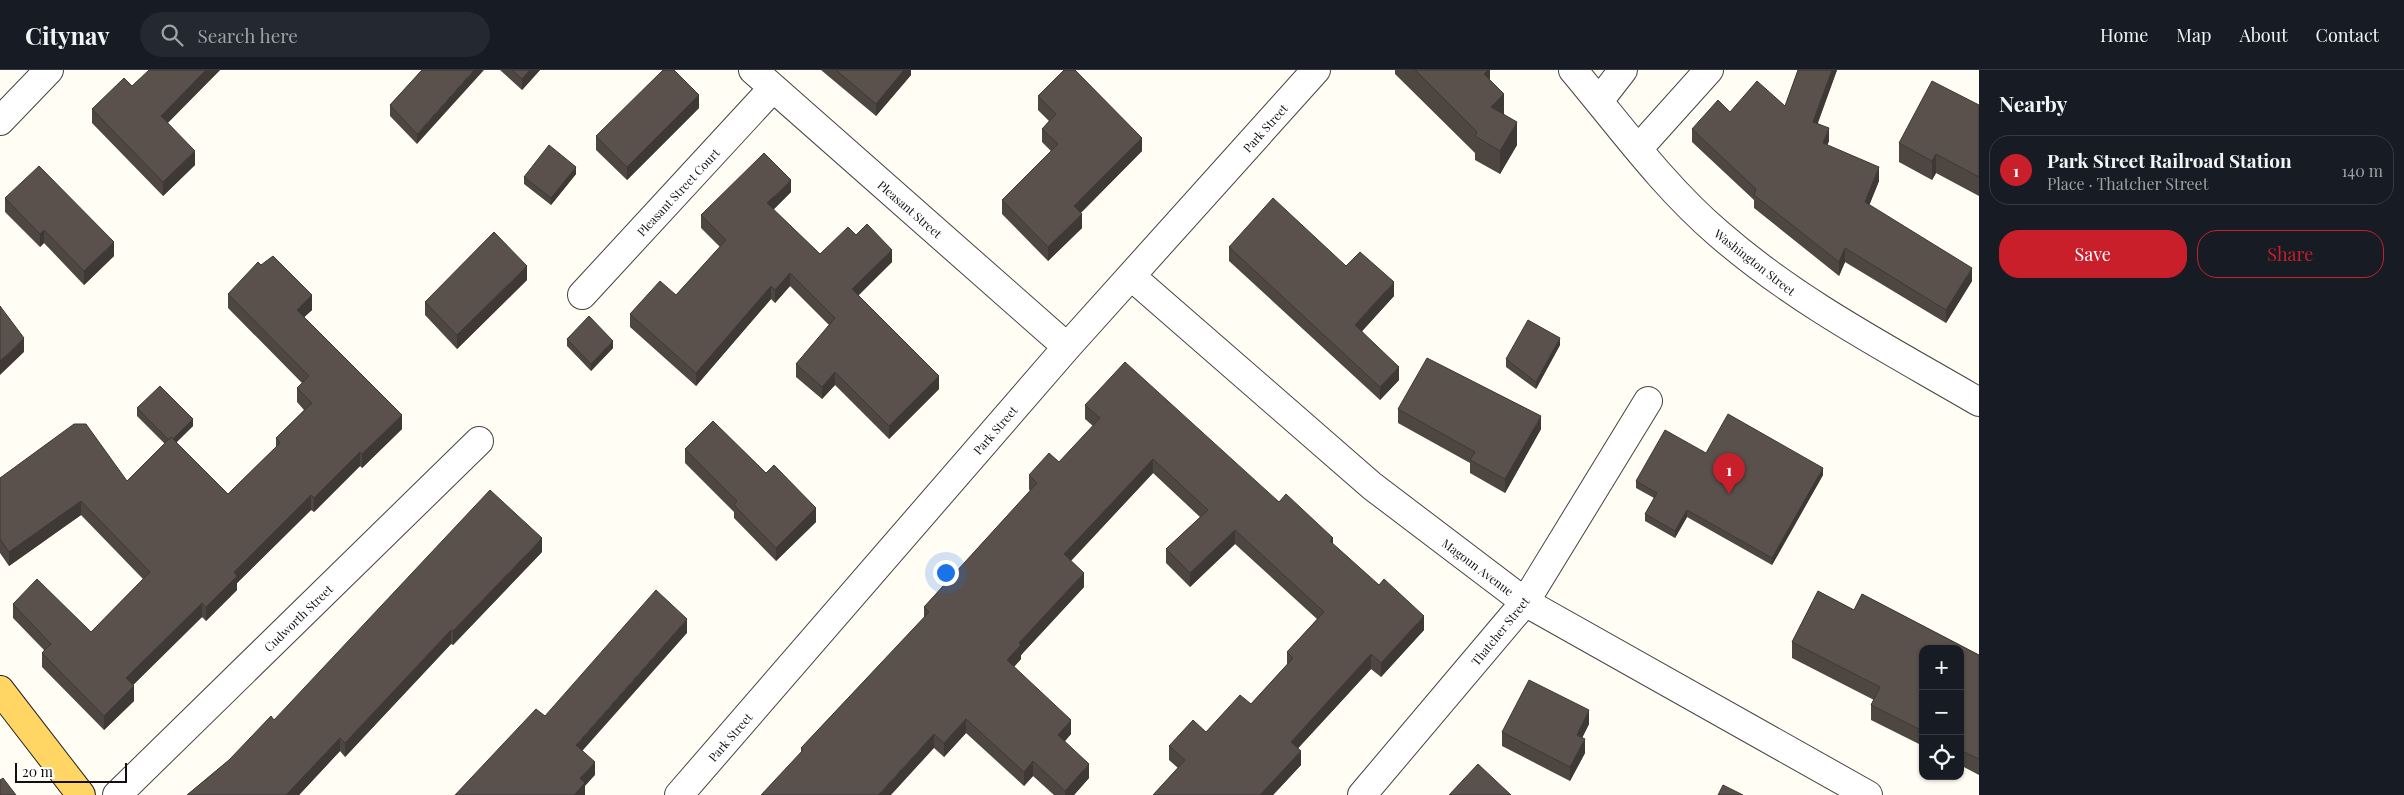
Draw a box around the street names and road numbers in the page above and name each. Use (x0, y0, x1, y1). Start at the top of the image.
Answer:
street label: Park Street (1239, 100, 1291, 156)
street label: Pleasant Street Court (633, 144, 723, 239)
street label: Pleasant Street (875, 177, 946, 242)
street label: Washington Street (1710, 225, 1799, 299)
street label: Park Street (969, 402, 1021, 458)
street label: Magoun Avenue (1439, 535, 1517, 599)
street label: Cudworth Street (260, 581, 336, 655)
street label: Thatcher Street (1467, 593, 1533, 669)
street label: Park Street (704, 709, 756, 765)

